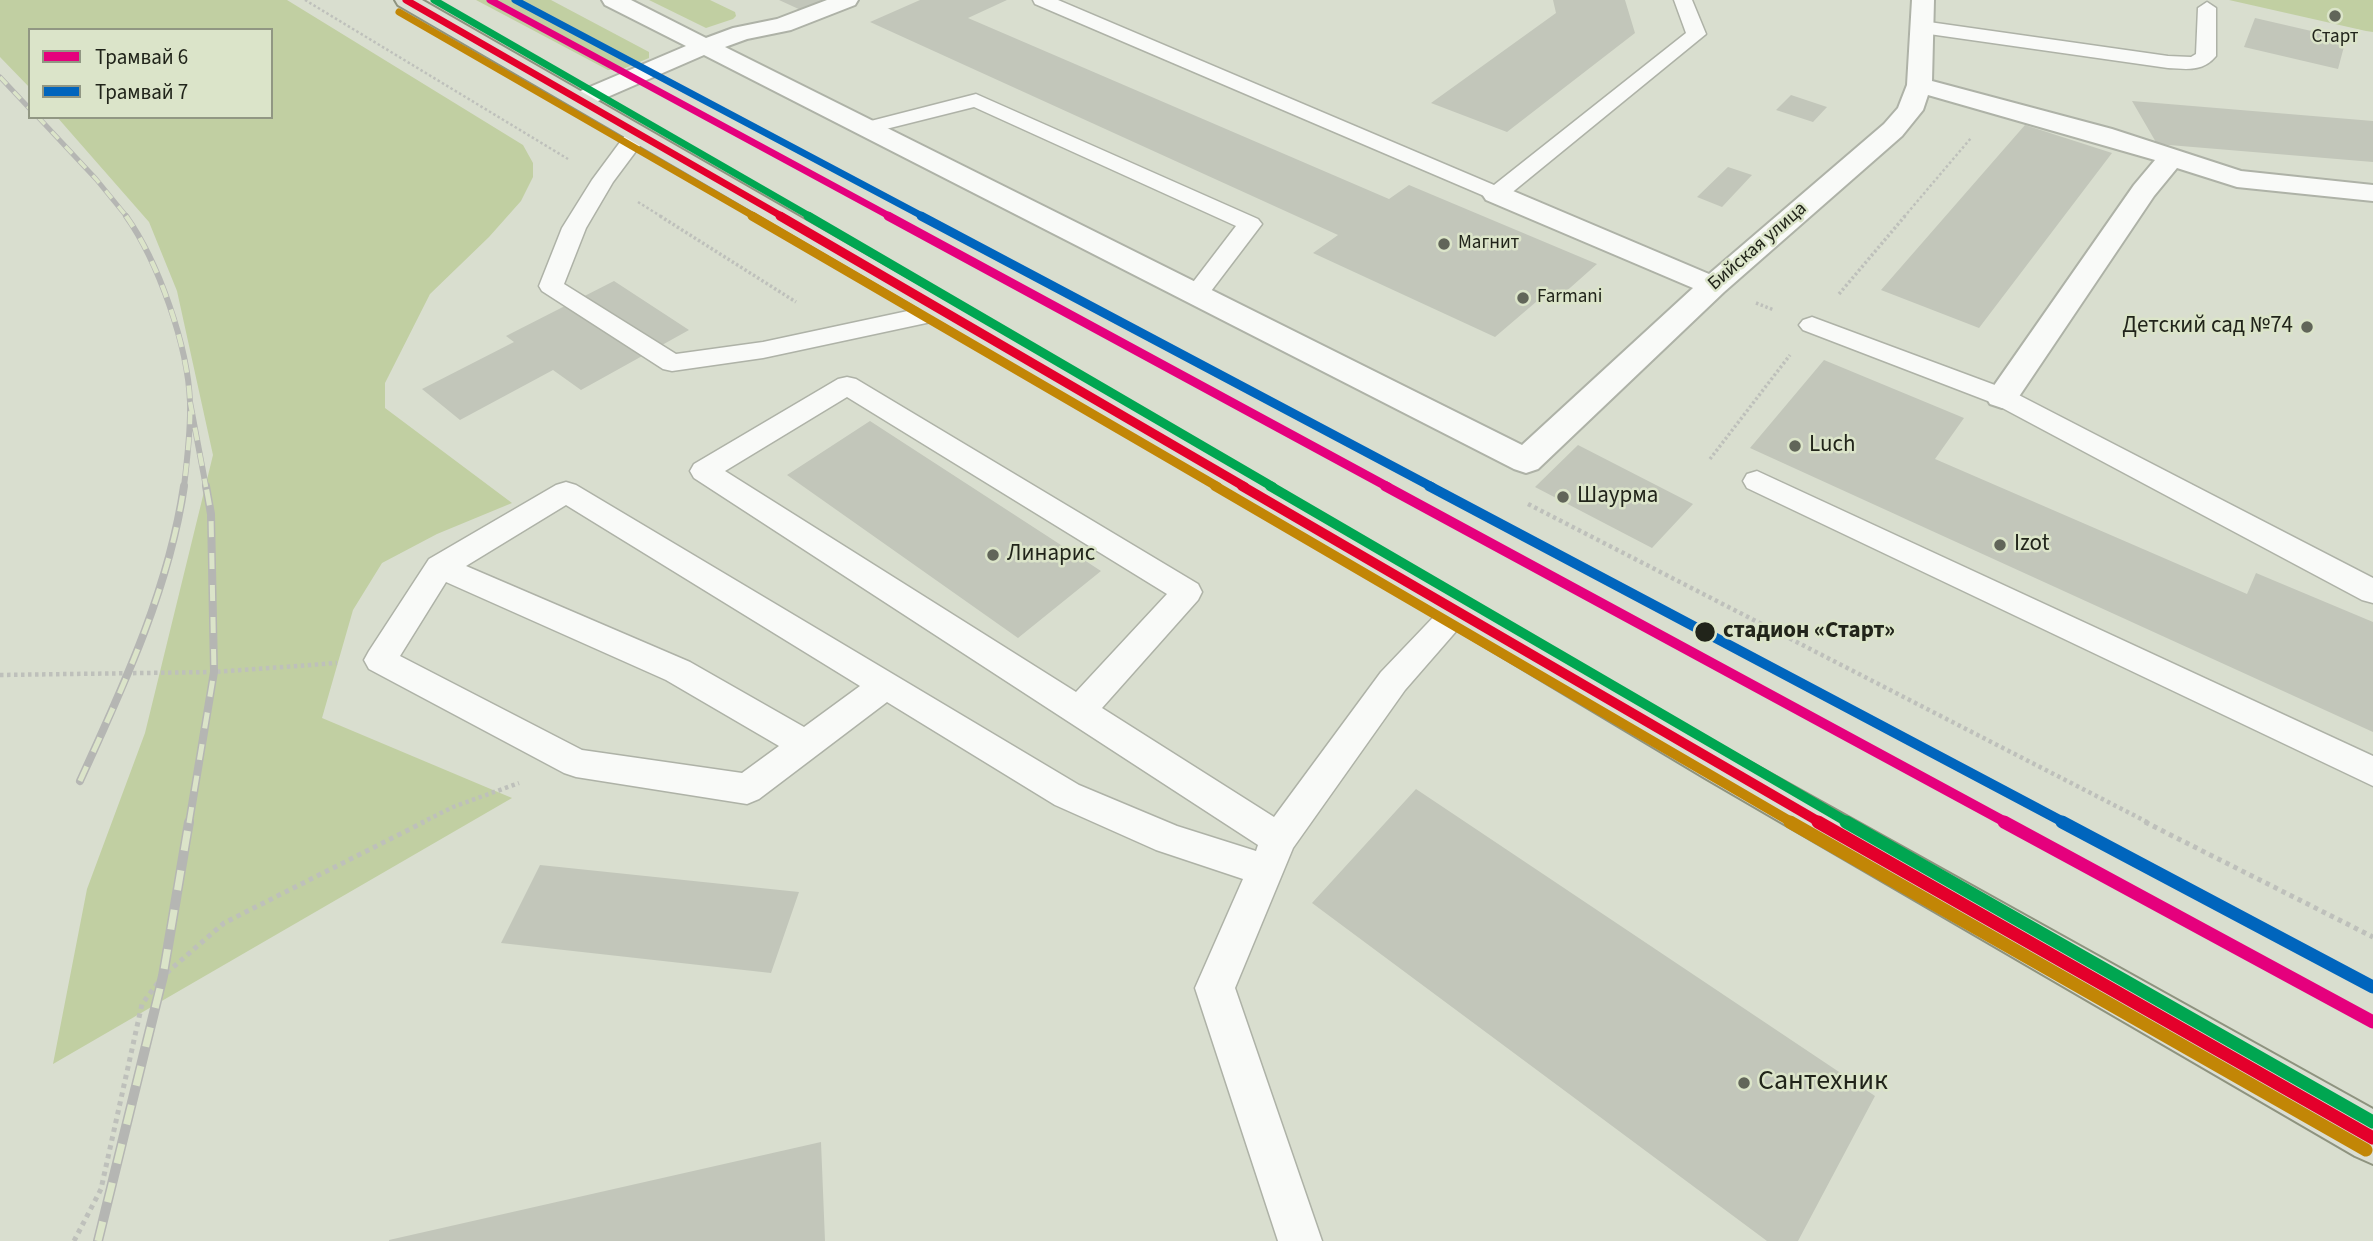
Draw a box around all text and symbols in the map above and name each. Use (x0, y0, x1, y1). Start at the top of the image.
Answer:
marker: Старт (2327, 8, 2343, 24)
place label: Старт (2311, 27, 2359, 49)
legend (28, 28, 273, 119)
text: Трамвай 6 (95, 42, 188, 72)
text: Трамвай 7 (95, 77, 188, 107)
street label: Бийская улица (1704, 198, 1812, 296)
place label: Магнит (1458, 233, 1519, 255)
marker: Магнит (1436, 236, 1452, 252)
place label: Farmani (1537, 287, 1602, 309)
marker: Farmani (1515, 290, 1531, 306)
place label: Детский сад №74 (2122, 313, 2293, 341)
marker: Детский сад №74 (2299, 319, 2315, 335)
place label: Luch (1809, 432, 1855, 460)
marker: Luch (1787, 438, 1803, 454)
place label: Шаурма (1577, 483, 1658, 511)
marker: Шаурма (1555, 489, 1571, 505)
place label: Izot (2014, 531, 2049, 559)
marker: Izot (1992, 537, 2008, 553)
place label: Линарис (1007, 541, 1095, 569)
marker: Линарис (985, 547, 1001, 563)
place label: стадион «Старт» (1723, 618, 1895, 646)
marker: стадион «Старт» (1693, 620, 1717, 644)
place label: Сантехник (1758, 1066, 1888, 1100)
marker: Сантехник (1736, 1075, 1752, 1091)

